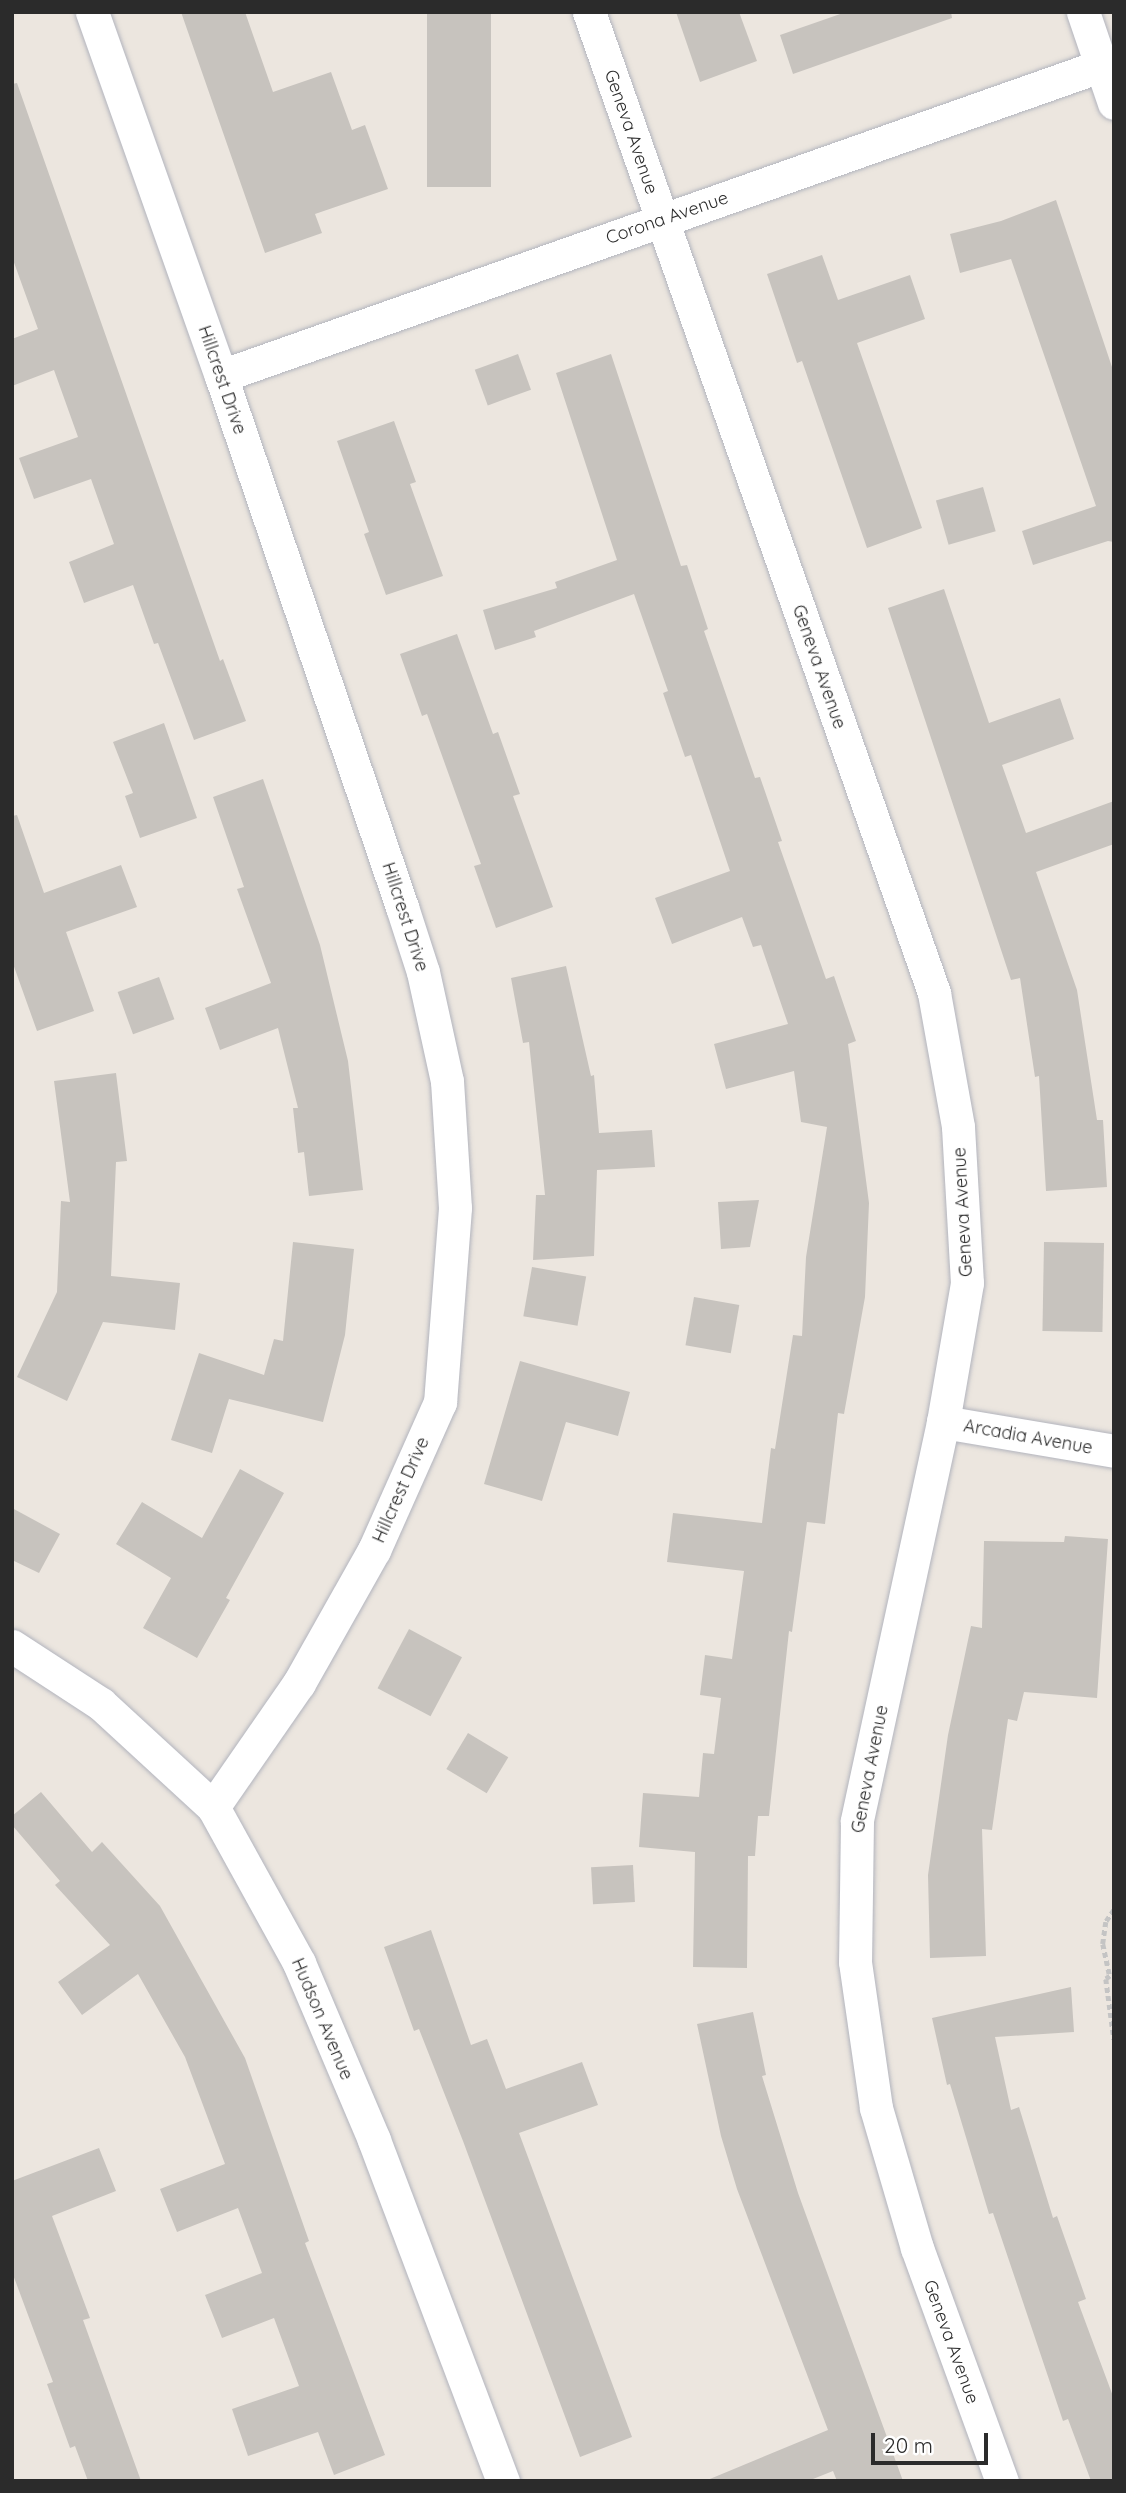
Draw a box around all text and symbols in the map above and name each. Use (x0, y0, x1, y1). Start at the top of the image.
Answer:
street label: Geneva Avenue (600, 67, 662, 197)
street label: Corona Avenue (603, 187, 731, 249)
street label: Hillcrest Drive (193, 323, 251, 437)
street label: Geneva Avenue (788, 602, 850, 732)
street label: Hillcrest Drive (377, 860, 433, 974)
street label: Geneva Avenue (949, 1147, 977, 1277)
street label: Arcadia Avenue (962, 1415, 1094, 1459)
street label: Hillcrest Drive (368, 1434, 434, 1546)
street label: Geneva Avenue (847, 1703, 893, 1835)
street label: Hudson Avenue (287, 1955, 357, 2083)
street label: Geneva Avenue (919, 2277, 983, 2407)
scale bar (874, 2420, 991, 2464)
text: 20 m (884, 2432, 933, 2458)

